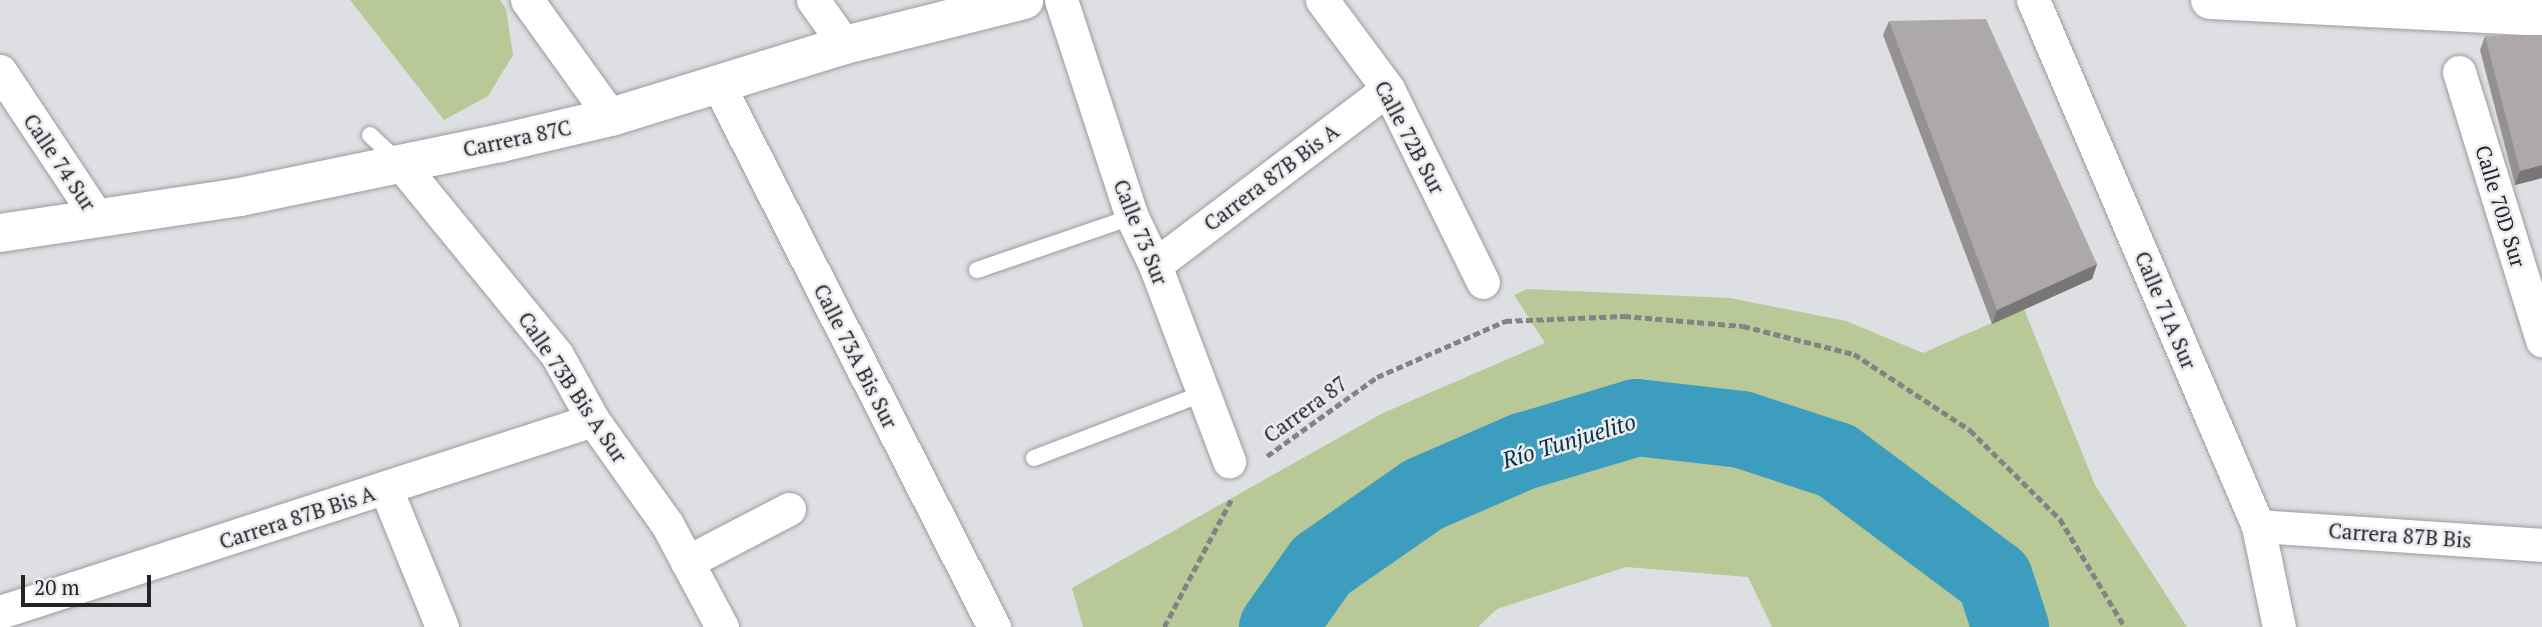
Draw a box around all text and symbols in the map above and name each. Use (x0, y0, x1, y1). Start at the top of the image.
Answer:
street label: Calle 72B Sur (1370, 76, 1450, 198)
street label: Calle 74 Sur (18, 109, 102, 215)
street label: Carrera 87C (461, 114, 573, 162)
street label: Carrera 87B Bis A (1198, 118, 1344, 236)
street label: Calle 70D Sur (2471, 142, 2531, 270)
street label: Calle 73 Sur (1108, 176, 1174, 288)
street label: Calle 71A Sur (2130, 247, 2202, 373)
street label: Calle 73A Bis Sur (809, 279, 903, 433)
street label: Calle 73B Bis A Sur (513, 307, 633, 467)
street label: Carrera 87 (1258, 370, 1352, 448)
water label: Río Tunjuelito (1499, 408, 1639, 474)
street label: Carrera 87B Bis A (216, 480, 378, 554)
street label: Carrera 87B Bis (2328, 517, 2472, 553)
scale bar (24, 560, 154, 604)
text: 20 m (34, 573, 80, 601)

